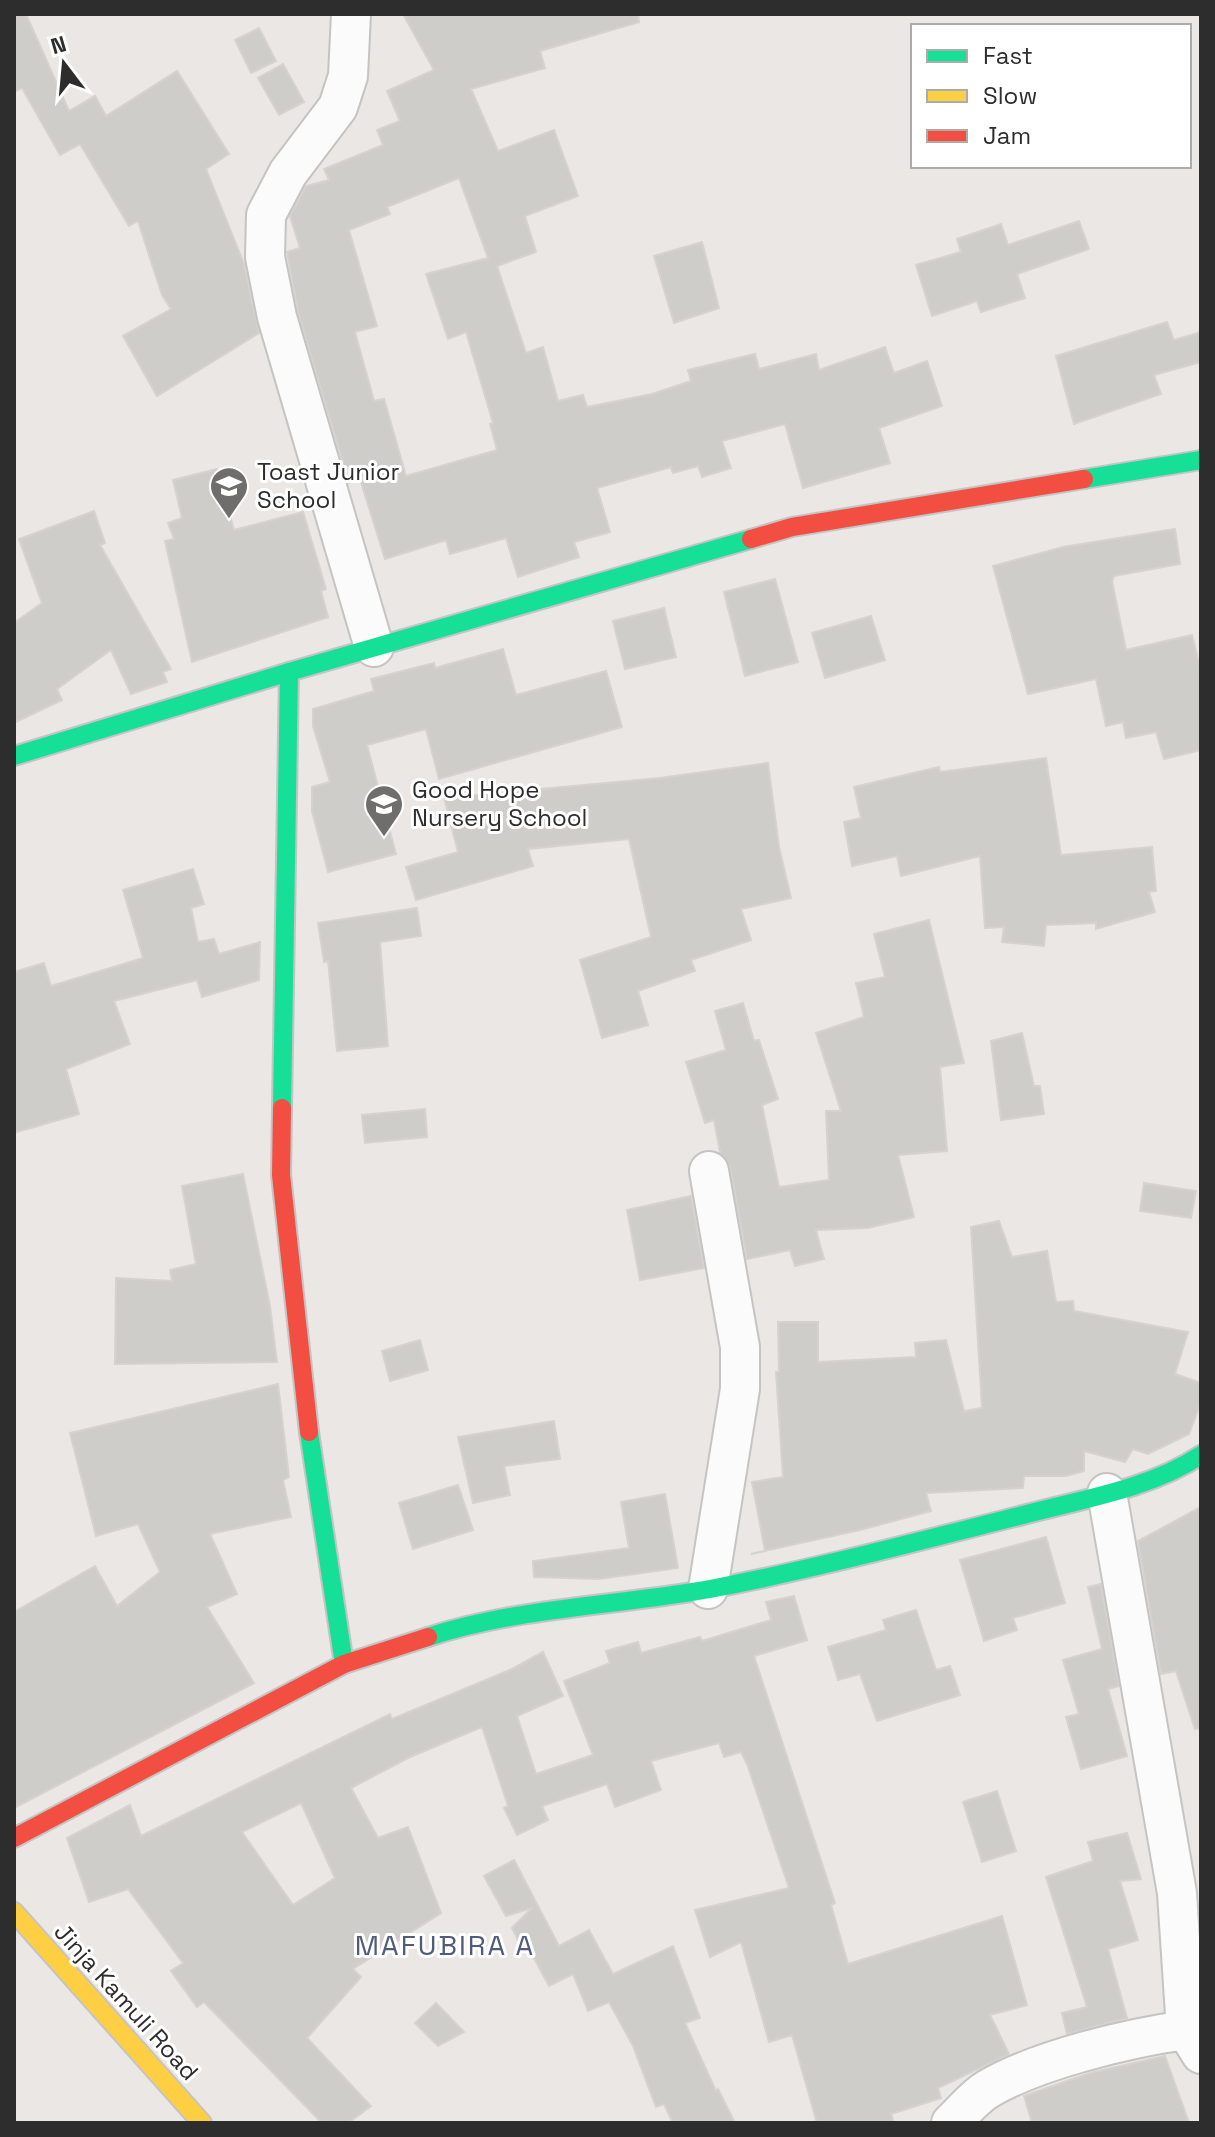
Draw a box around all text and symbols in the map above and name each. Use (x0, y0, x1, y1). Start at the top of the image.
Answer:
north arrow (24, 24, 104, 104)
legend (911, 24, 1191, 168)
text: N (48, 29, 69, 60)
text: Fast (983, 40, 1033, 71)
text: Slow (983, 80, 1037, 111)
text: Jam (983, 120, 1031, 151)
place label: Toast Junior School (257, 456, 400, 515)
school or university icon: Toast Junior School (208, 465, 250, 520)
place label: Good Hope Nursery School (412, 774, 588, 833)
school or university icon: Good Hope Nursery School (363, 783, 405, 838)
street label: Jinja Kamuli Road (48, 1917, 205, 2087)
district label: MAFUBIRA A (355, 1927, 535, 1963)

